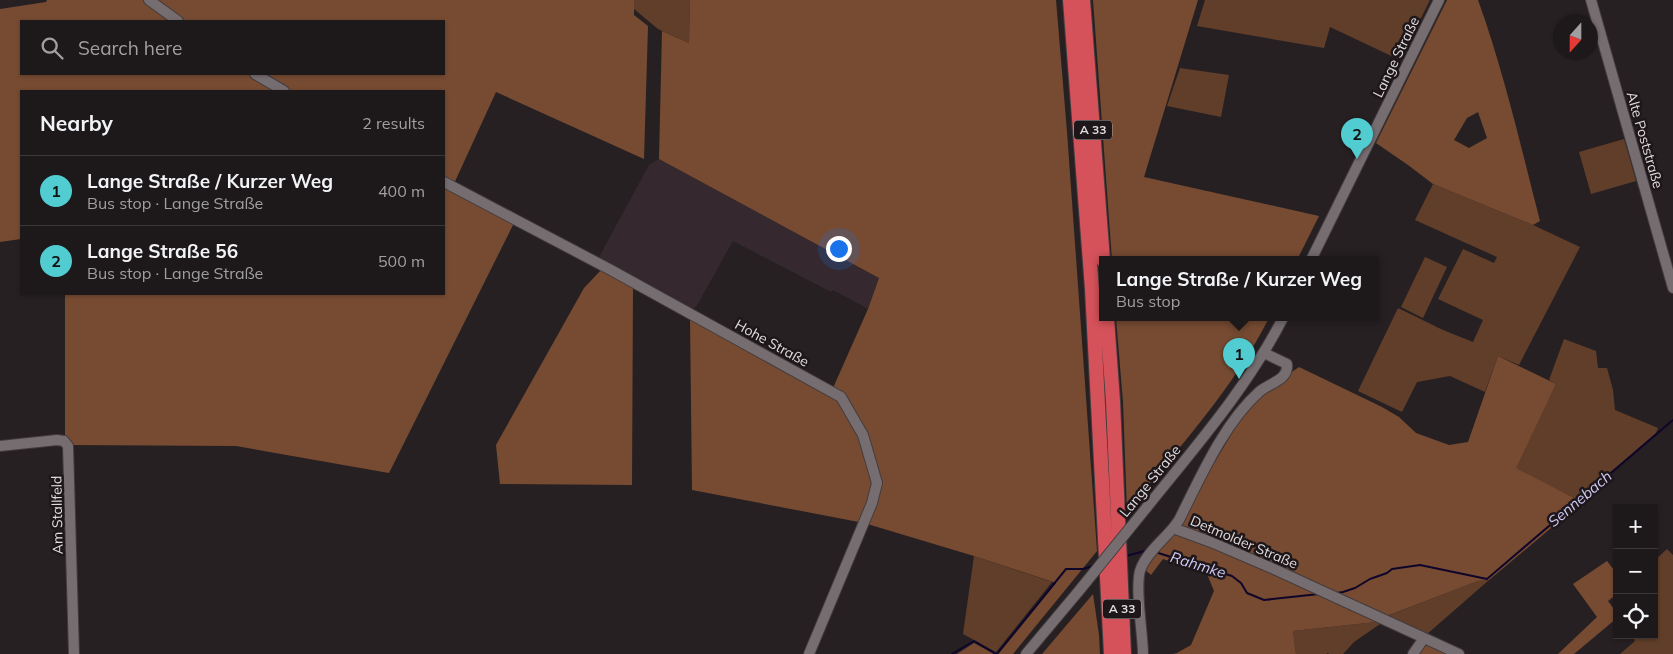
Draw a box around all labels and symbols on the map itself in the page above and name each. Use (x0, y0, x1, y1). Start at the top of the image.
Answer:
street label: Lange Straße (1369, 14, 1423, 100)
north arrow (1553, 15, 1598, 60)
street label: Alte Poststraße (1623, 89, 1667, 191)
pin: 2 (1341, 118, 1373, 159)
road number: A 33 (1074, 120, 1112, 140)
your location (826, 236, 852, 262)
street label: Hohe Straße (732, 315, 812, 371)
pin: 1 (1223, 338, 1255, 379)
street label: Lange Straße (1115, 441, 1185, 521)
water label: Sennebach (1544, 466, 1616, 531)
street label: Am Stallfeld (47, 475, 67, 555)
street label: Detmolder Straße (1188, 511, 1300, 573)
water label: Rahmke (1168, 547, 1228, 582)
road number: A 33 (1103, 600, 1141, 618)

